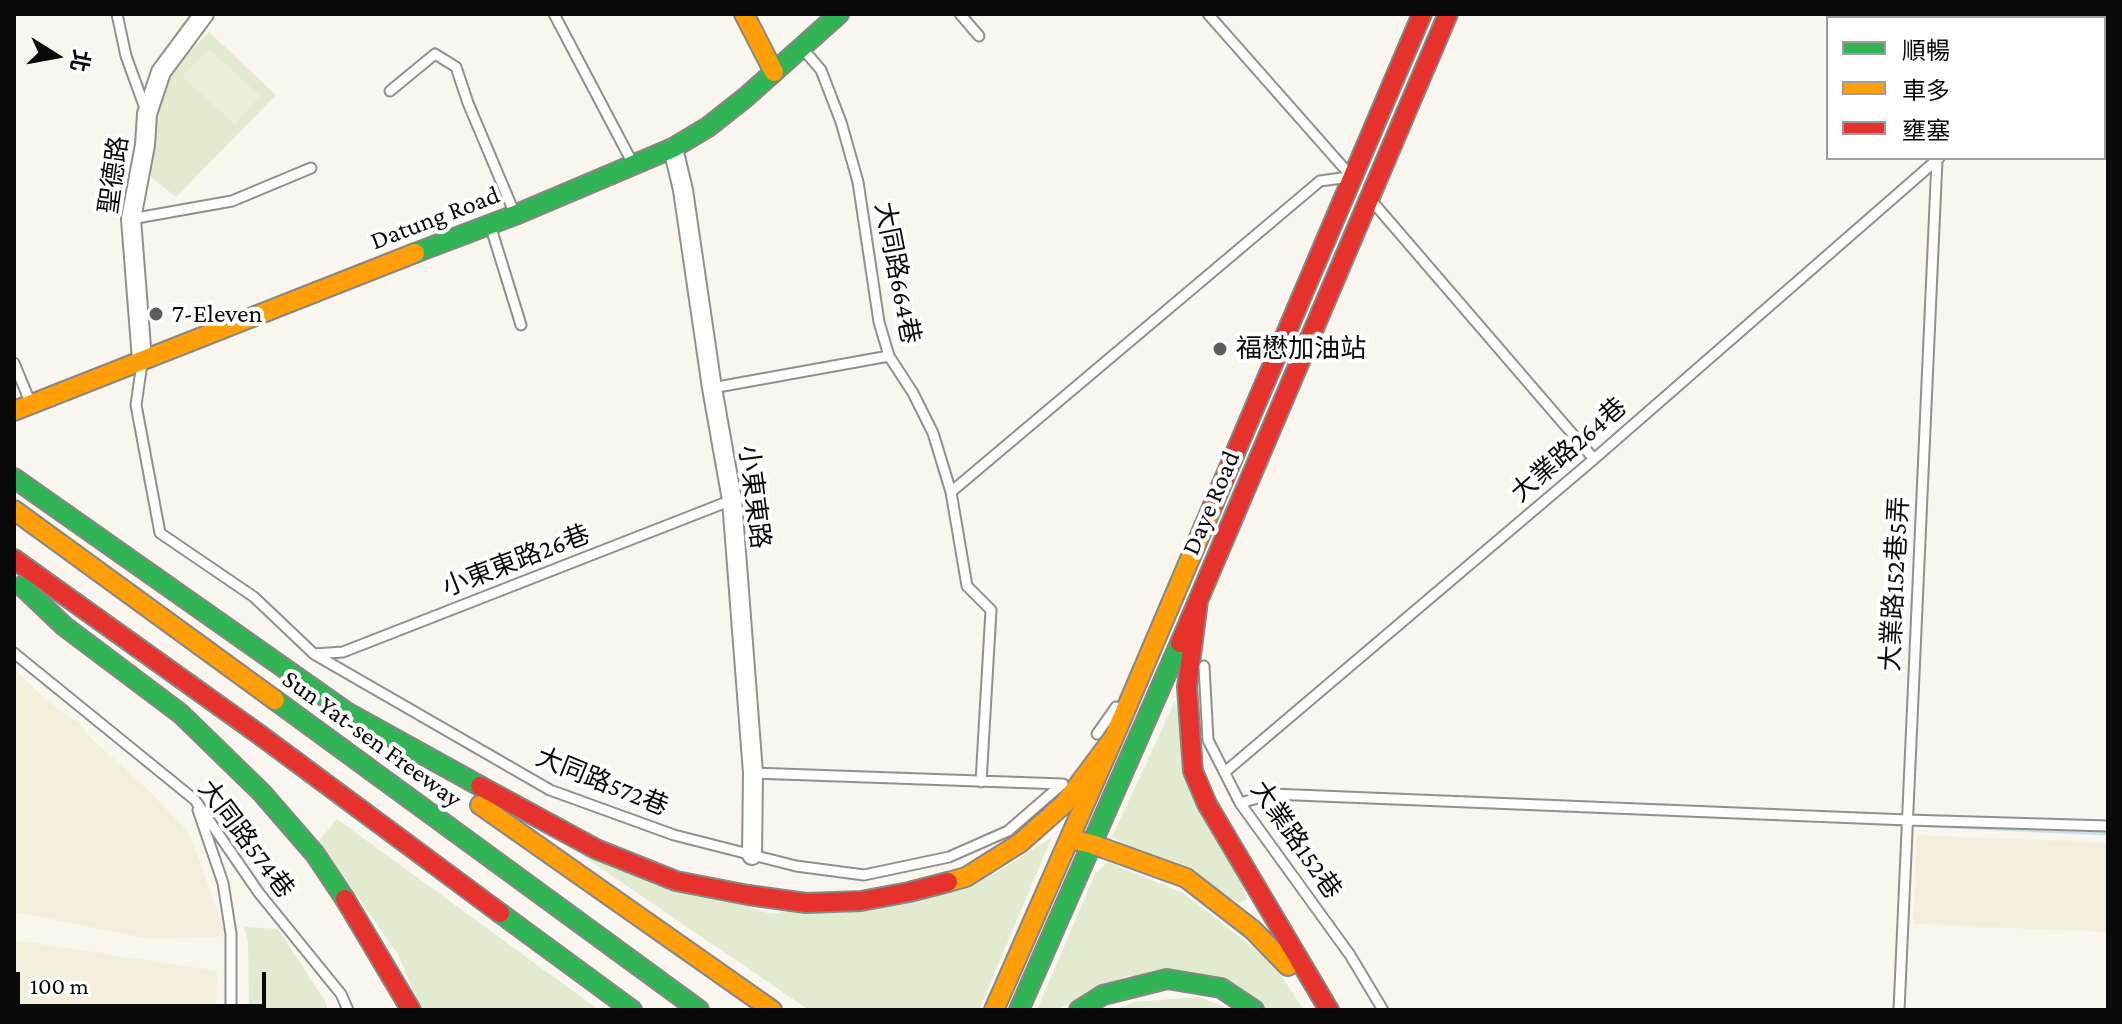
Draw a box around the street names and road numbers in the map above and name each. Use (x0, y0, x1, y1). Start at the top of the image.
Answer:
street label: 聖德路 (93, 134, 135, 216)
street label: Datung Road (366, 179, 504, 257)
street label: 大同路664巷 (868, 200, 926, 346)
street label: 大業路264巷 (1505, 391, 1633, 509)
street label: 小東東路 (732, 443, 776, 551)
street label: Daye Road (1175, 446, 1247, 560)
street label: 大業路152巷5弄 (1875, 496, 1915, 672)
street label: 小東東路26巷 (438, 519, 594, 603)
street label: Sun Yat-sen Freeway (276, 663, 468, 815)
street label: 大同路572巷 (531, 741, 673, 823)
street label: 大同路574巷 (191, 774, 301, 904)
street label: 大業路152巷 (1244, 775, 1348, 905)

